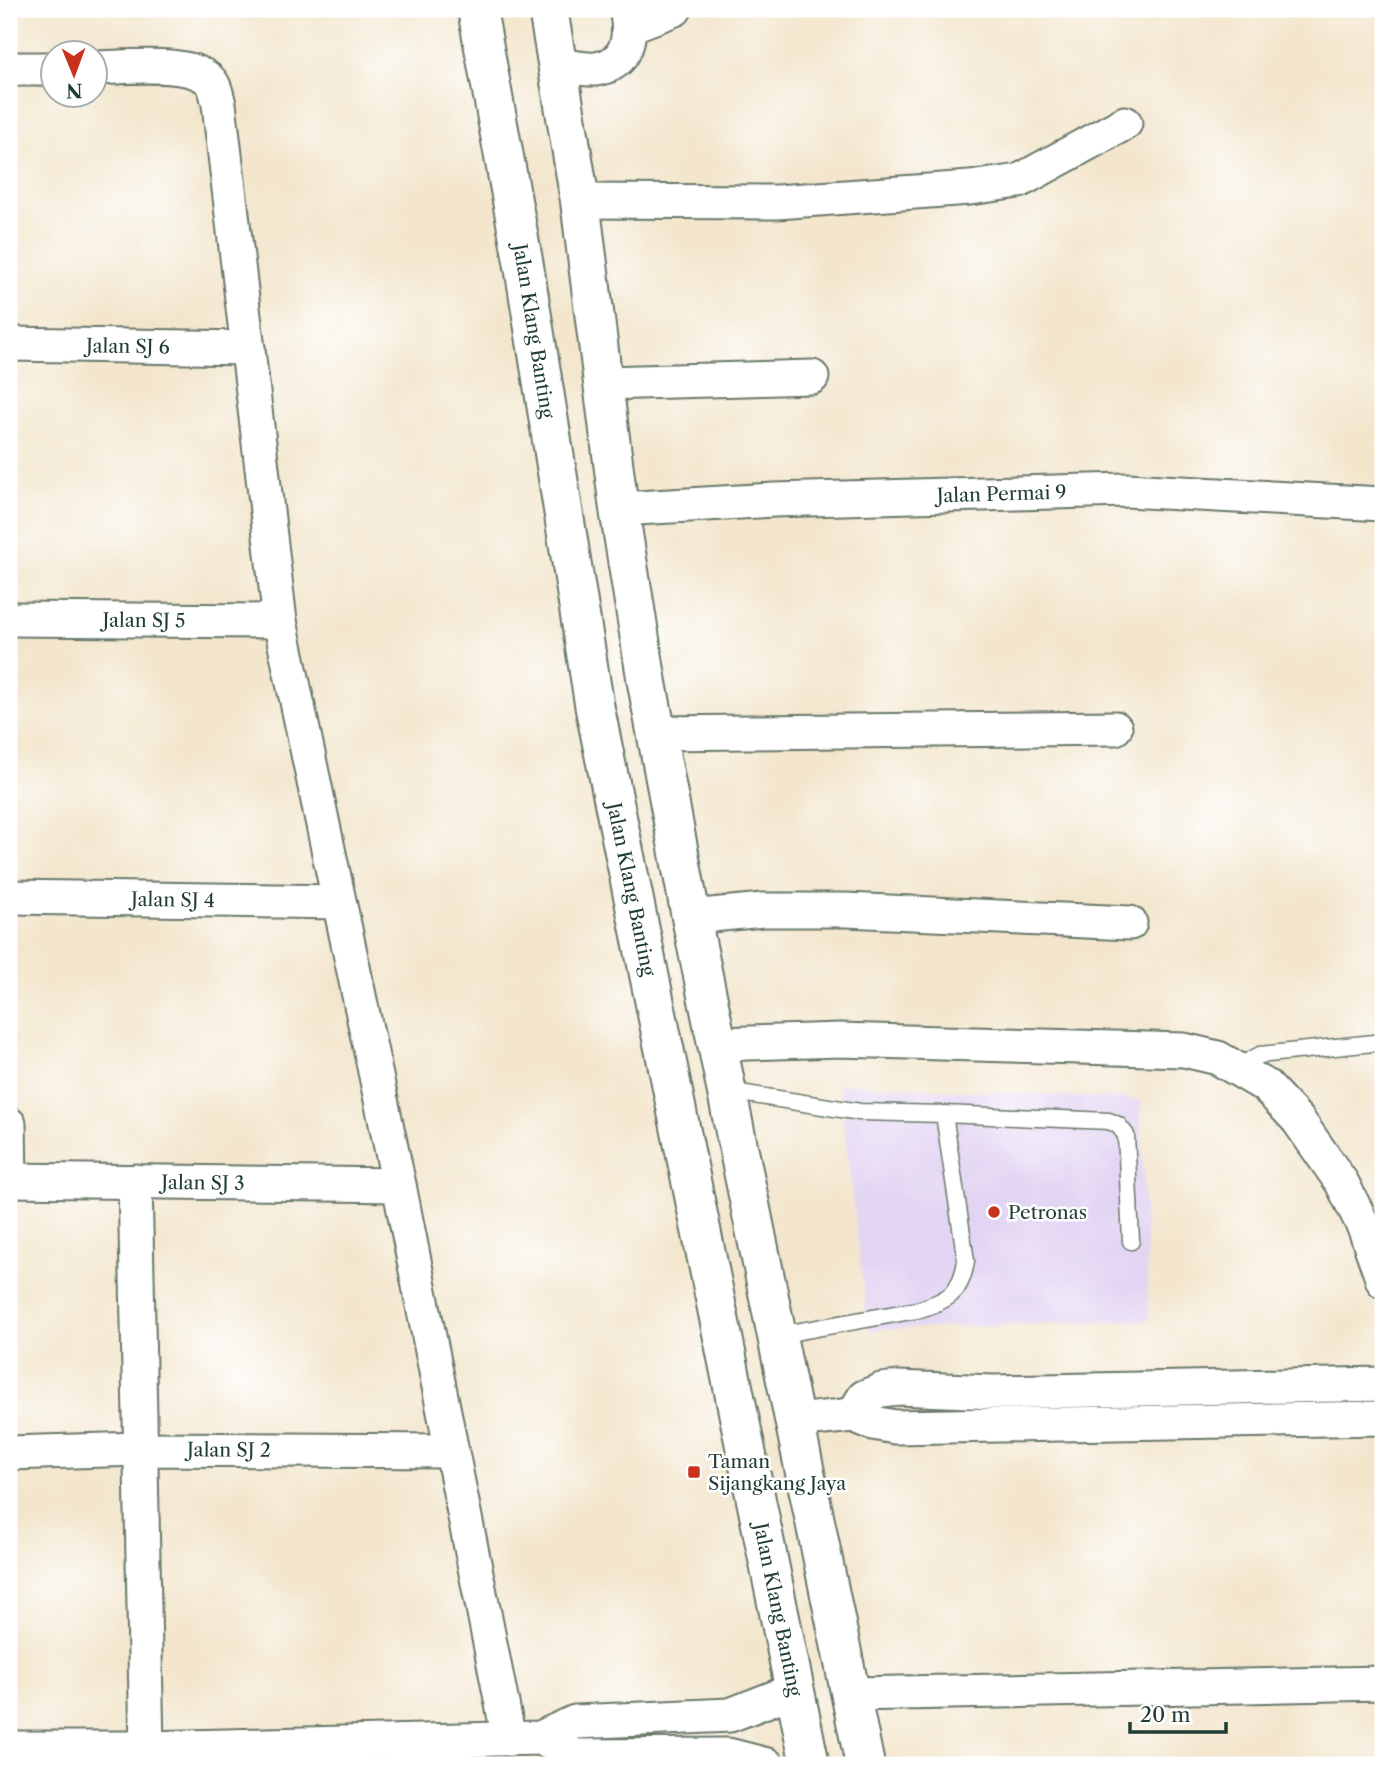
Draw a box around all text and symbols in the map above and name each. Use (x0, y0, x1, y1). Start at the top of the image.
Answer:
north arrow (38, 38, 108, 108)
text: N (66, 79, 83, 102)
street label: Jalan Klang Banting (508, 239, 559, 421)
street label: Jalan SJ 6 (83, 334, 170, 359)
street label: Jalan Permai 9 (934, 481, 1067, 507)
street label: Jalan SJ 5 (99, 609, 186, 632)
street label: Jalan Klang Banting (602, 798, 660, 979)
street label: Jalan SJ 4 (128, 888, 215, 912)
street label: Jalan SJ 3 (158, 1171, 245, 1195)
place label: Petronas (1008, 1201, 1087, 1224)
marker: Petronas (986, 1204, 1002, 1220)
street label: Jalan SJ 2 (184, 1438, 271, 1462)
place label: Taman Sijangkang Jaya (708, 1450, 846, 1495)
marker: Taman Sijangkang Jaya (686, 1464, 702, 1480)
street label: Jalan Klang Banting (748, 1518, 807, 1699)
scale bar (1130, 1690, 1226, 1734)
text: 20 m (1140, 1702, 1191, 1727)

